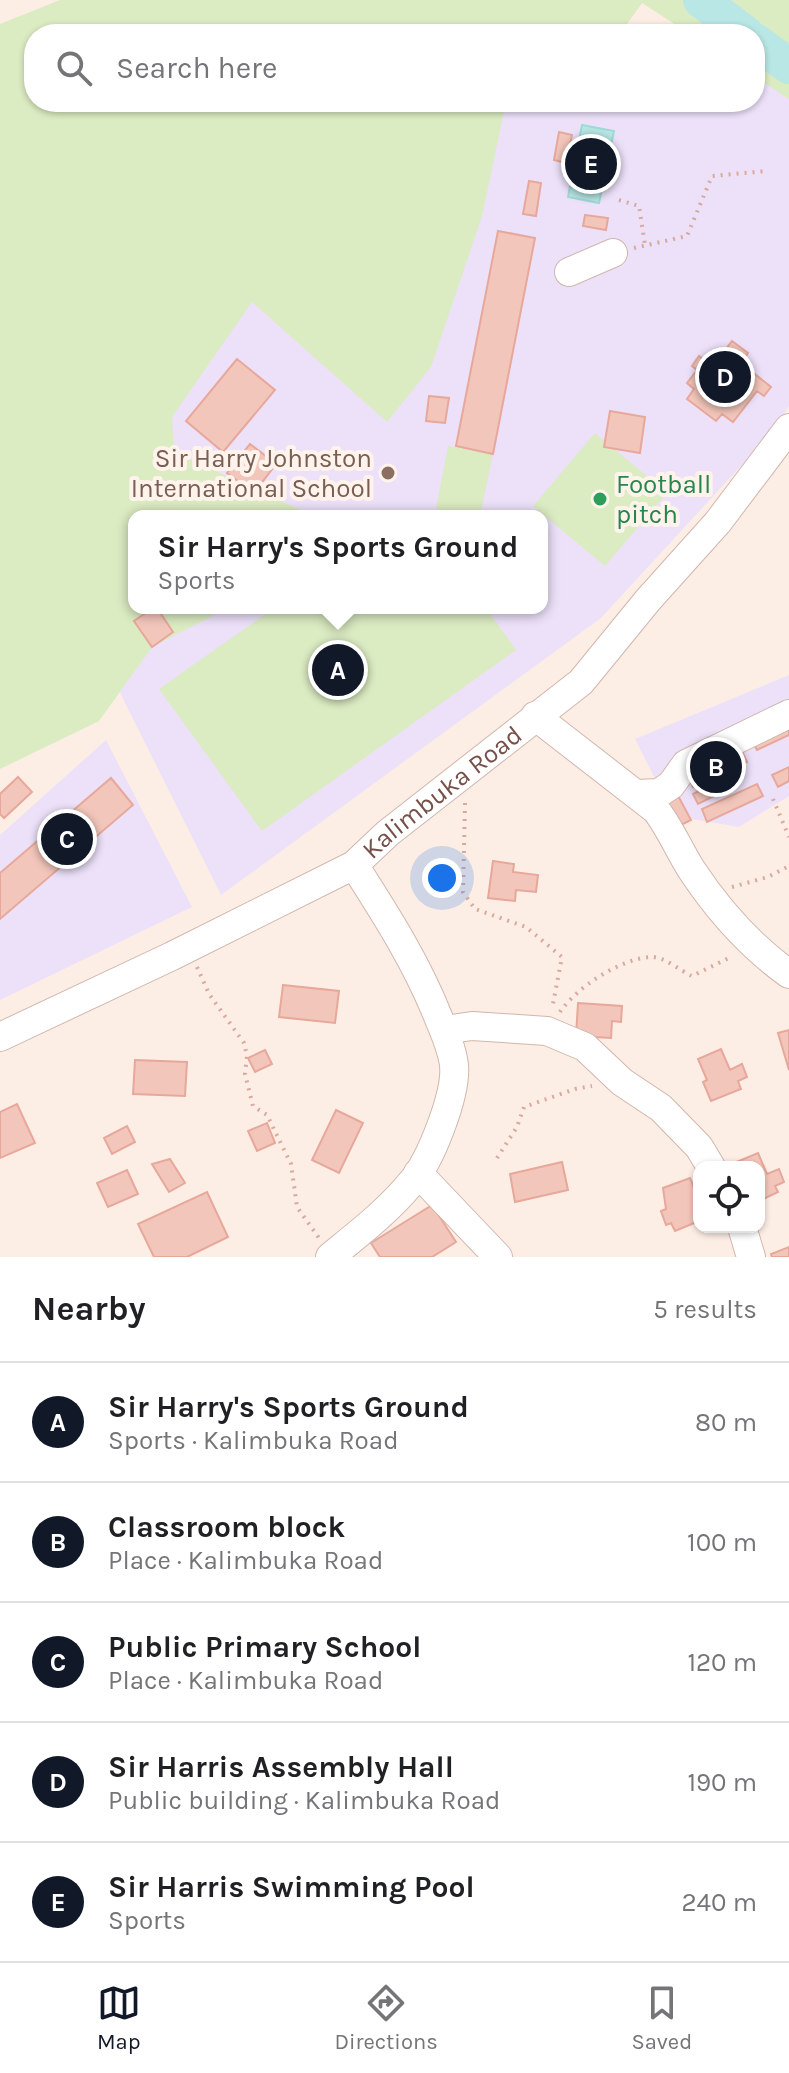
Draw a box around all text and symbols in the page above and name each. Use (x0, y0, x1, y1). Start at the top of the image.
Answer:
search box (24, 24, 765, 112)
icon: search (52, 46, 96, 90)
text: Search here (116, 50, 277, 86)
pin: E (565, 134, 617, 194)
pin: D (699, 347, 751, 407)
place label: Sir Harry Johnston International School (131, 443, 372, 504)
marker: Sir Harry Johnston International School (379, 464, 397, 482)
place label: Football pitch (616, 469, 711, 530)
marker: Football pitch (591, 490, 609, 508)
popup (128, 510, 548, 614)
text: Sir Harry's Sports Ground (158, 529, 518, 565)
text: Sports (158, 565, 236, 596)
pin: A (312, 640, 364, 700)
street label: Kalimbuka Road (355, 719, 528, 865)
pin: B (690, 737, 742, 797)
pin: C (41, 809, 93, 869)
your location (422, 858, 462, 898)
map controls (693, 1161, 765, 1233)
button: locate (693, 1161, 765, 1233)
text: Nearby (32, 1289, 146, 1329)
text: 5 results (653, 1294, 757, 1325)
text: Sir Harry's Sports Ground (108, 1389, 469, 1425)
text: A (50, 1407, 66, 1438)
text: 80 m (695, 1407, 757, 1438)
text: Sports · Kalimbuka Road (108, 1425, 399, 1456)
text: Classroom block (108, 1509, 345, 1545)
text: B (50, 1527, 66, 1558)
text: 100 m (687, 1527, 757, 1558)
text: Place · Kalimbuka Road (108, 1545, 383, 1576)
text: Public Primary School (108, 1629, 421, 1665)
text: C (50, 1647, 66, 1678)
text: 120 m (687, 1647, 757, 1678)
text: Place · Kalimbuka Road (108, 1665, 383, 1696)
text: Sir Harris Assembly Hall (108, 1749, 454, 1785)
text: D (49, 1767, 67, 1798)
text: 190 m (687, 1767, 757, 1798)
text: Public building · Kalimbuka Road (108, 1785, 500, 1816)
text: Sir Harris Swimming Pool (108, 1869, 475, 1905)
text: E (50, 1887, 66, 1918)
text: 240 m (681, 1887, 757, 1918)
text: Sports (108, 1905, 186, 1936)
tab: Map (97, 1981, 141, 2055)
tab: Directions (334, 1981, 438, 2055)
tab: Saved (631, 1981, 692, 2055)

